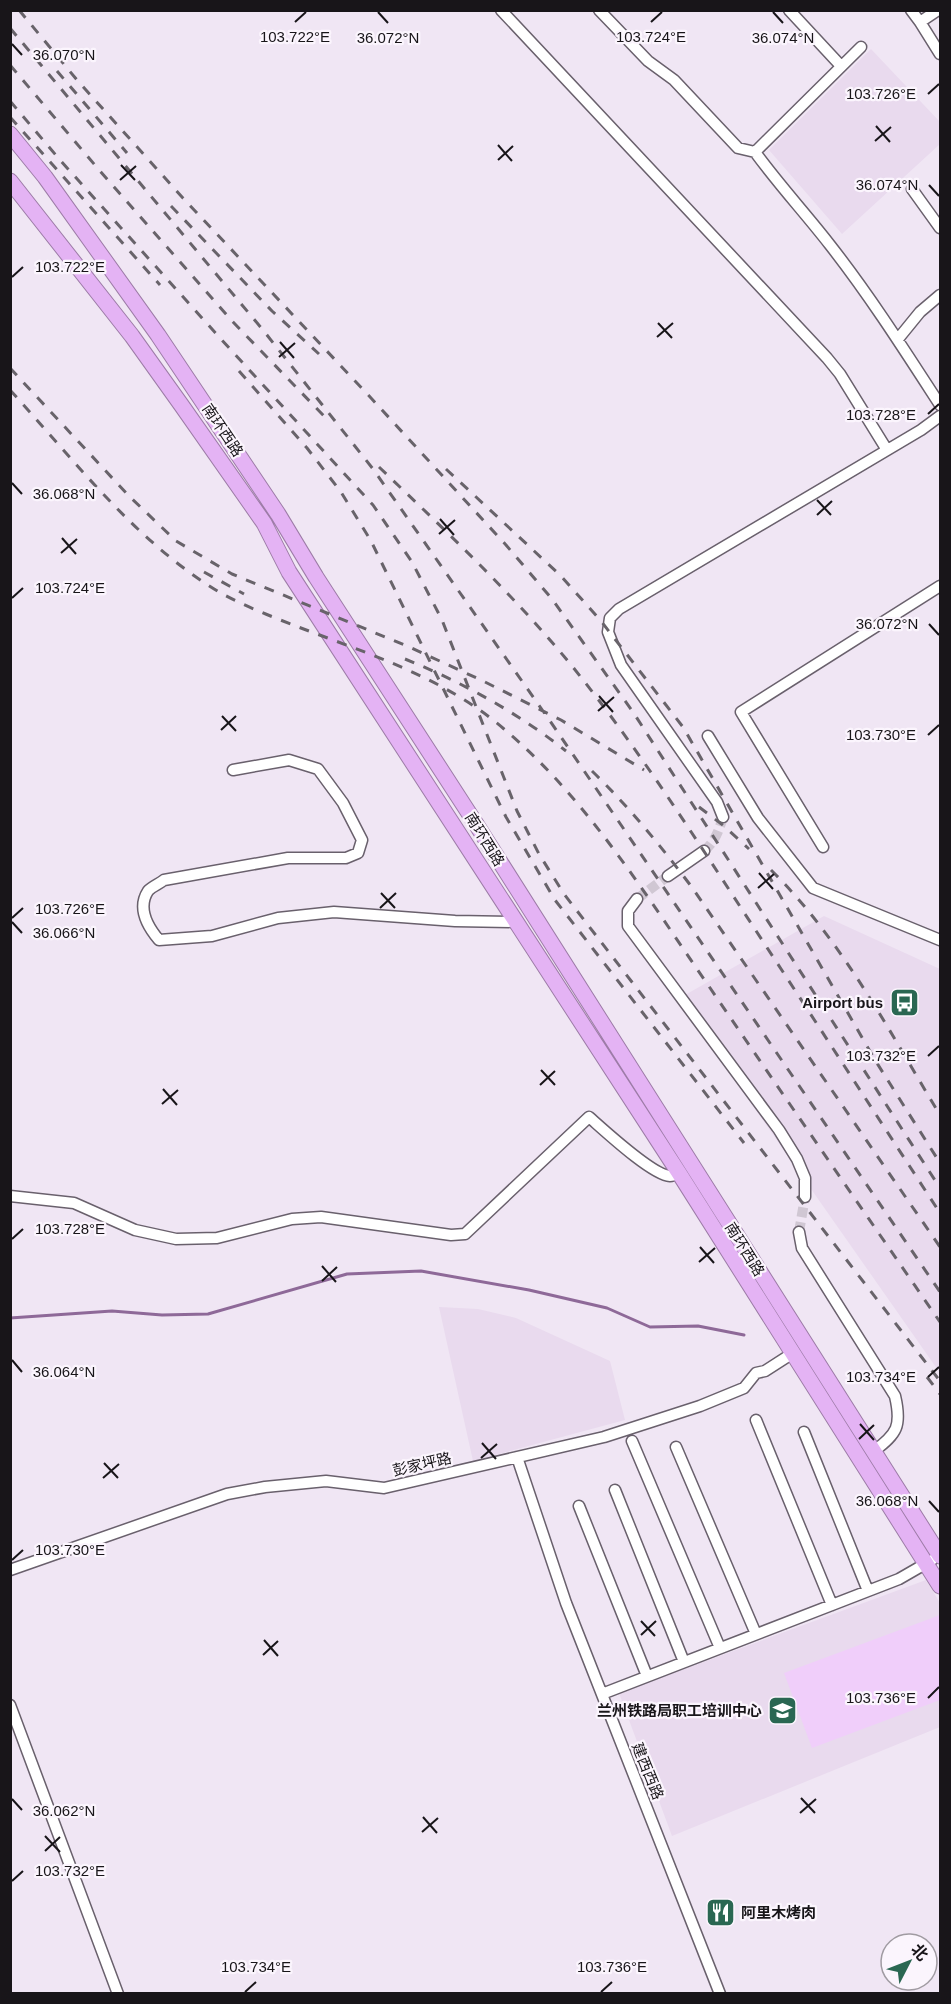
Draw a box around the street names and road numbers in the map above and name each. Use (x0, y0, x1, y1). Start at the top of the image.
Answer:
street label: 南环西路 (199, 400, 247, 460)
street label: 南环西路 (462, 809, 508, 869)
street label: 南环西路 (722, 1219, 768, 1279)
street label: 彭家坪路 (391, 1449, 453, 1479)
street label: 建西西路 (629, 1740, 667, 1802)

